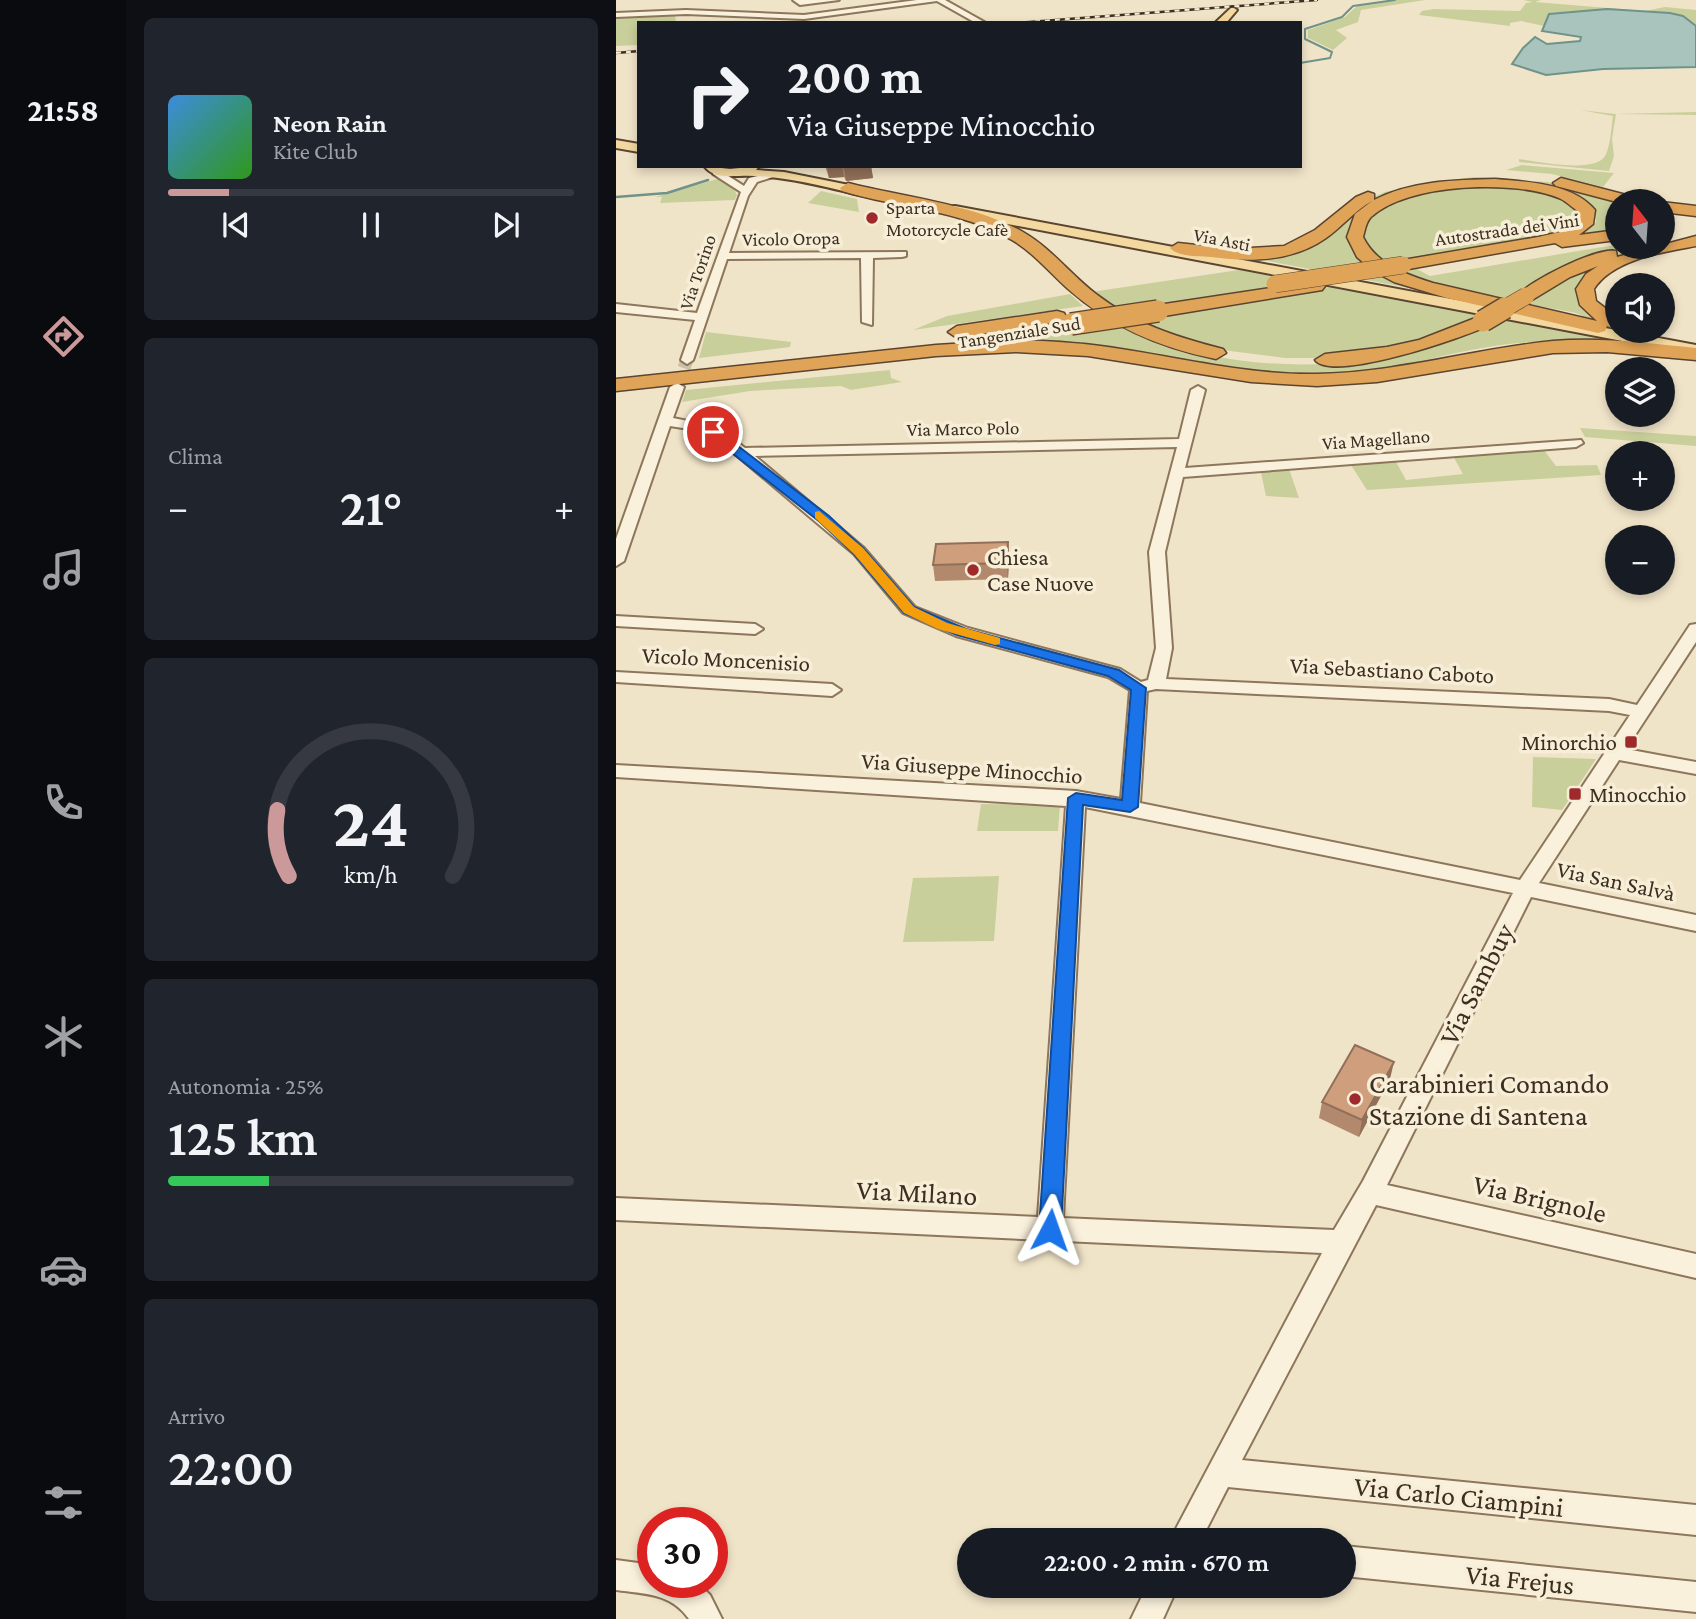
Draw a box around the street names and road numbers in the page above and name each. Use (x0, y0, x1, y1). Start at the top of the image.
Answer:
street label: Autostrada dei Vini (1434, 209, 1580, 250)
street label: Via Asti (1192, 224, 1252, 255)
street label: Vicolo Oropa (742, 227, 840, 250)
street label: Via Torino (675, 232, 720, 313)
street label: Tangenziale Sud (956, 312, 1082, 353)
street label: Via Marco Polo (907, 417, 1019, 440)
street label: Via Magellano (1321, 425, 1431, 454)
street label: Vicolo Moncenisio (641, 642, 811, 676)
street label: Via Sebastiano Caboto (1289, 652, 1495, 688)
street label: Via Giuseppe Minocchio (861, 747, 1083, 789)
street label: Via San Salvà (1554, 856, 1678, 906)
street label: Via Sambuy (1433, 918, 1521, 1050)
street label: Via Brignole (1470, 1168, 1610, 1229)
street label: Via Milano (856, 1174, 978, 1211)
street label: Via Carlo Ciampini (1353, 1470, 1565, 1523)
street label: Via Frejus (1464, 1558, 1576, 1601)

